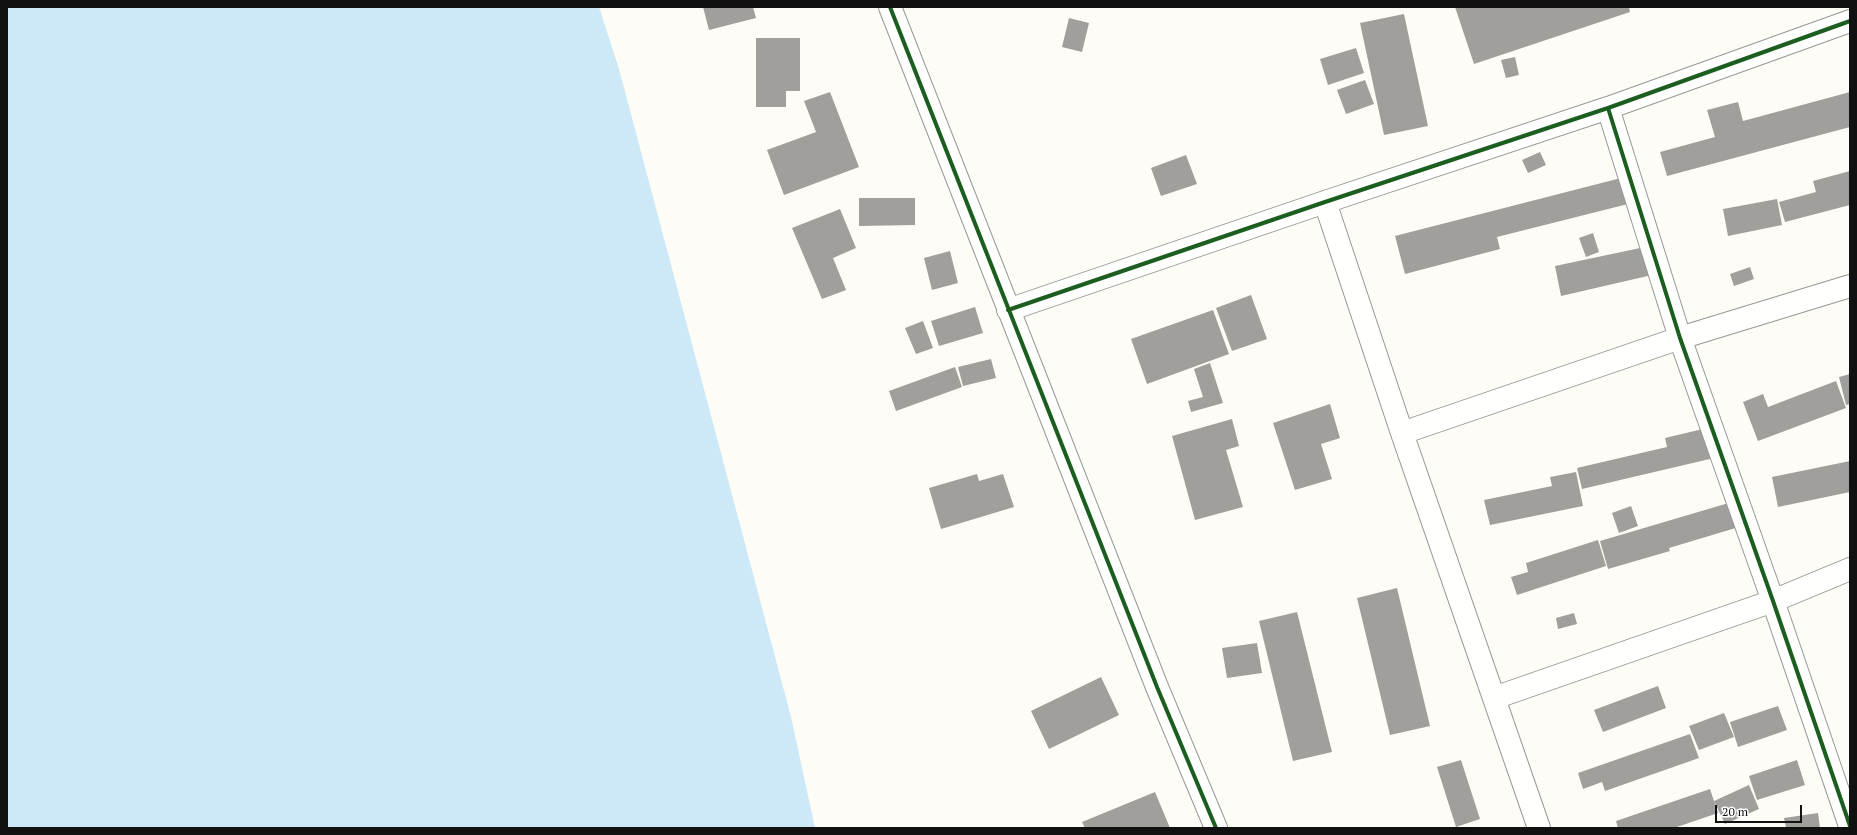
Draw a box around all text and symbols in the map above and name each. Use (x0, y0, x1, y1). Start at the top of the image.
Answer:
scale bar (1717, 797, 1804, 823)
text: 20 m (1722, 804, 1748, 819)

